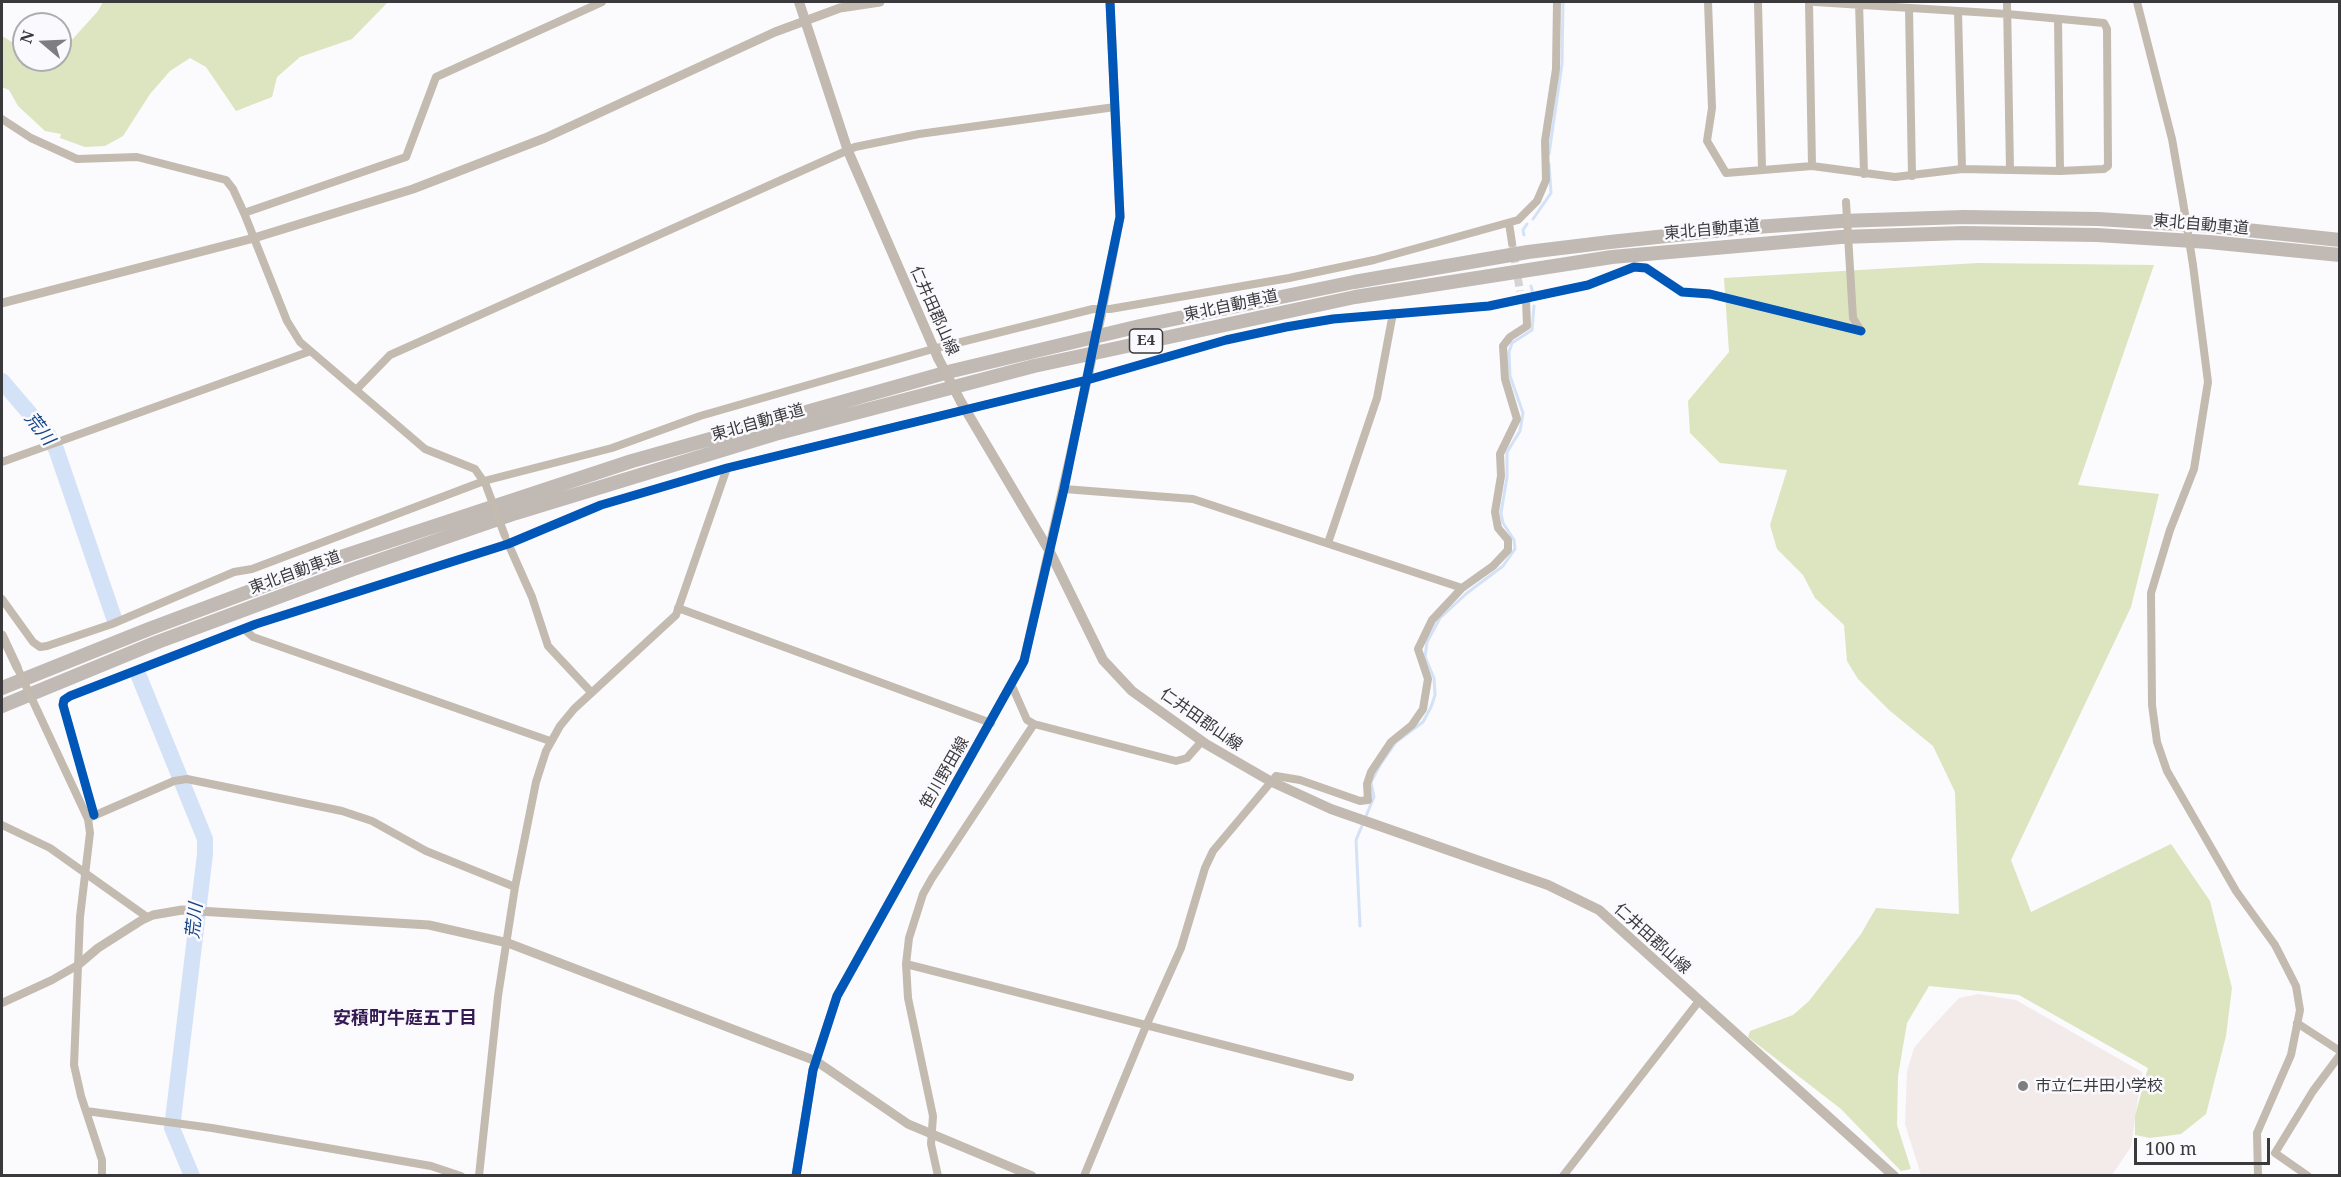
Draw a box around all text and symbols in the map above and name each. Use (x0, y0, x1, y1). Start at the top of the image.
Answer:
north arrow (12, 12, 72, 72)
text: N (14, 27, 39, 46)
street label: 東北自動車道 (2152, 211, 2250, 239)
street label: 東北自動車道 (1663, 216, 1761, 244)
street label: 仁井田郡山線 (906, 263, 962, 359)
street label: 東北自動車道 (1182, 287, 1280, 325)
road number: E4 (1130, 329, 1162, 353)
street label: 東北自動車道 (709, 401, 807, 445)
water label: 荒川 (19, 408, 59, 450)
street label: 東北自動車道 (247, 548, 343, 598)
street label: 仁井田郡山線 (1156, 685, 1246, 755)
street label: 笹川野田線 (917, 734, 973, 812)
street label: 仁井田郡山線 (1610, 900, 1694, 978)
water label: 荒川 (182, 902, 208, 940)
district label: 安積町牛庭五丁目 (333, 1008, 477, 1030)
place label: 市立仁井田小学校 (2035, 1076, 2163, 1096)
marker: 市立仁井田小学校 (2016, 1079, 2030, 1093)
scale bar (2137, 1126, 2274, 1164)
text: 100 m (2145, 1136, 2197, 1160)

